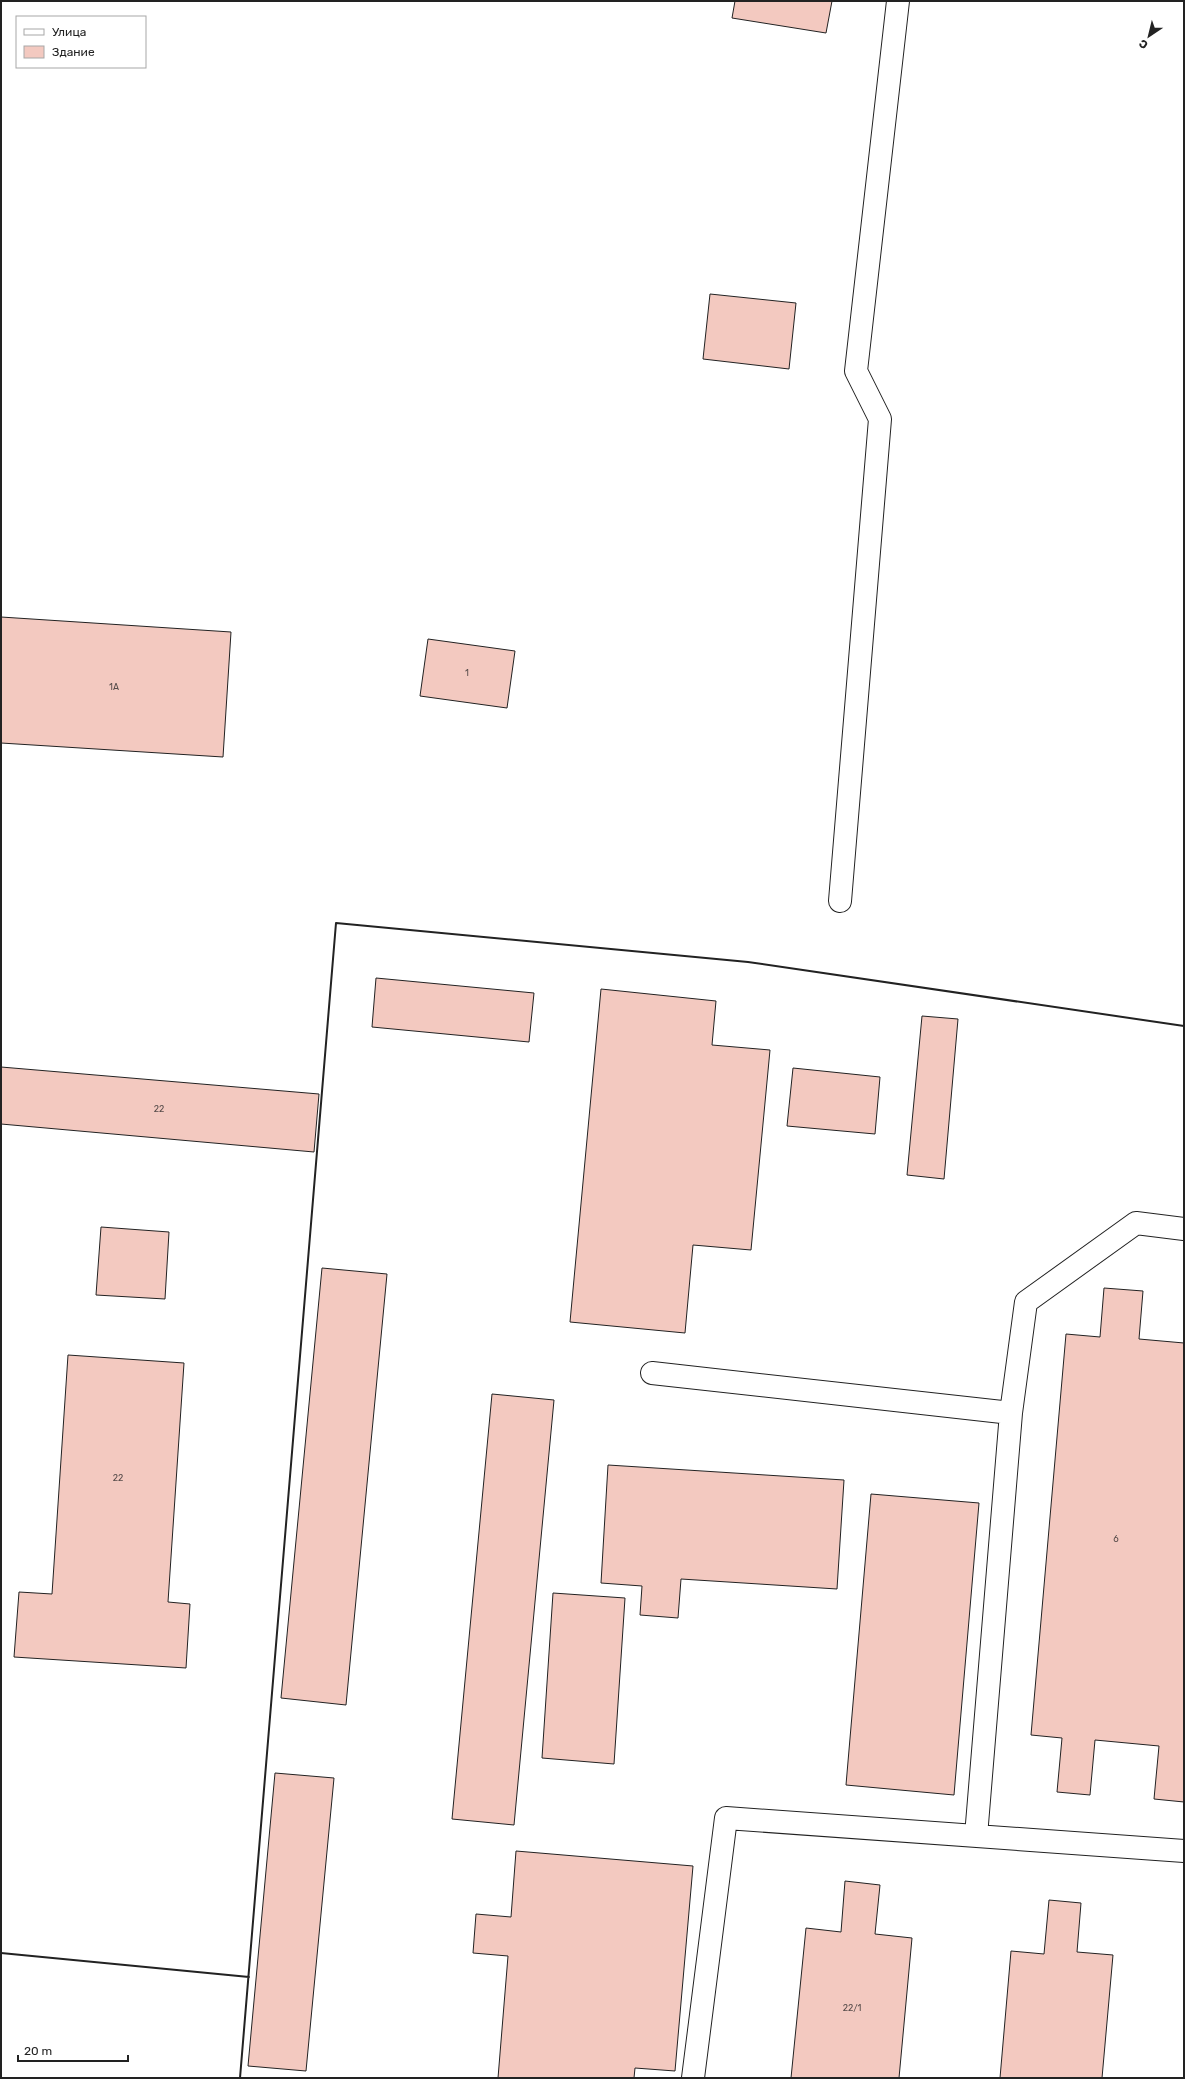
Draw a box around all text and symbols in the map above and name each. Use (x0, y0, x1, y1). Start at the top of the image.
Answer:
legend (16, 16, 146, 68)
north arrow (1129, 16, 1169, 56)
text: Улица (52, 25, 86, 39)
text: С (1136, 36, 1150, 51)
text: Здание (52, 45, 95, 59)
house number: 1 (465, 668, 469, 678)
house number: 1А (109, 682, 119, 692)
house number: 22 (154, 1104, 164, 1114)
house number: 22 (113, 1473, 123, 1483)
house number: 6 (1113, 1534, 1119, 1544)
house number: 22/1 (843, 2003, 861, 2013)
scale bar (18, 2037, 128, 2063)
text: 20 m (24, 2044, 52, 2058)

